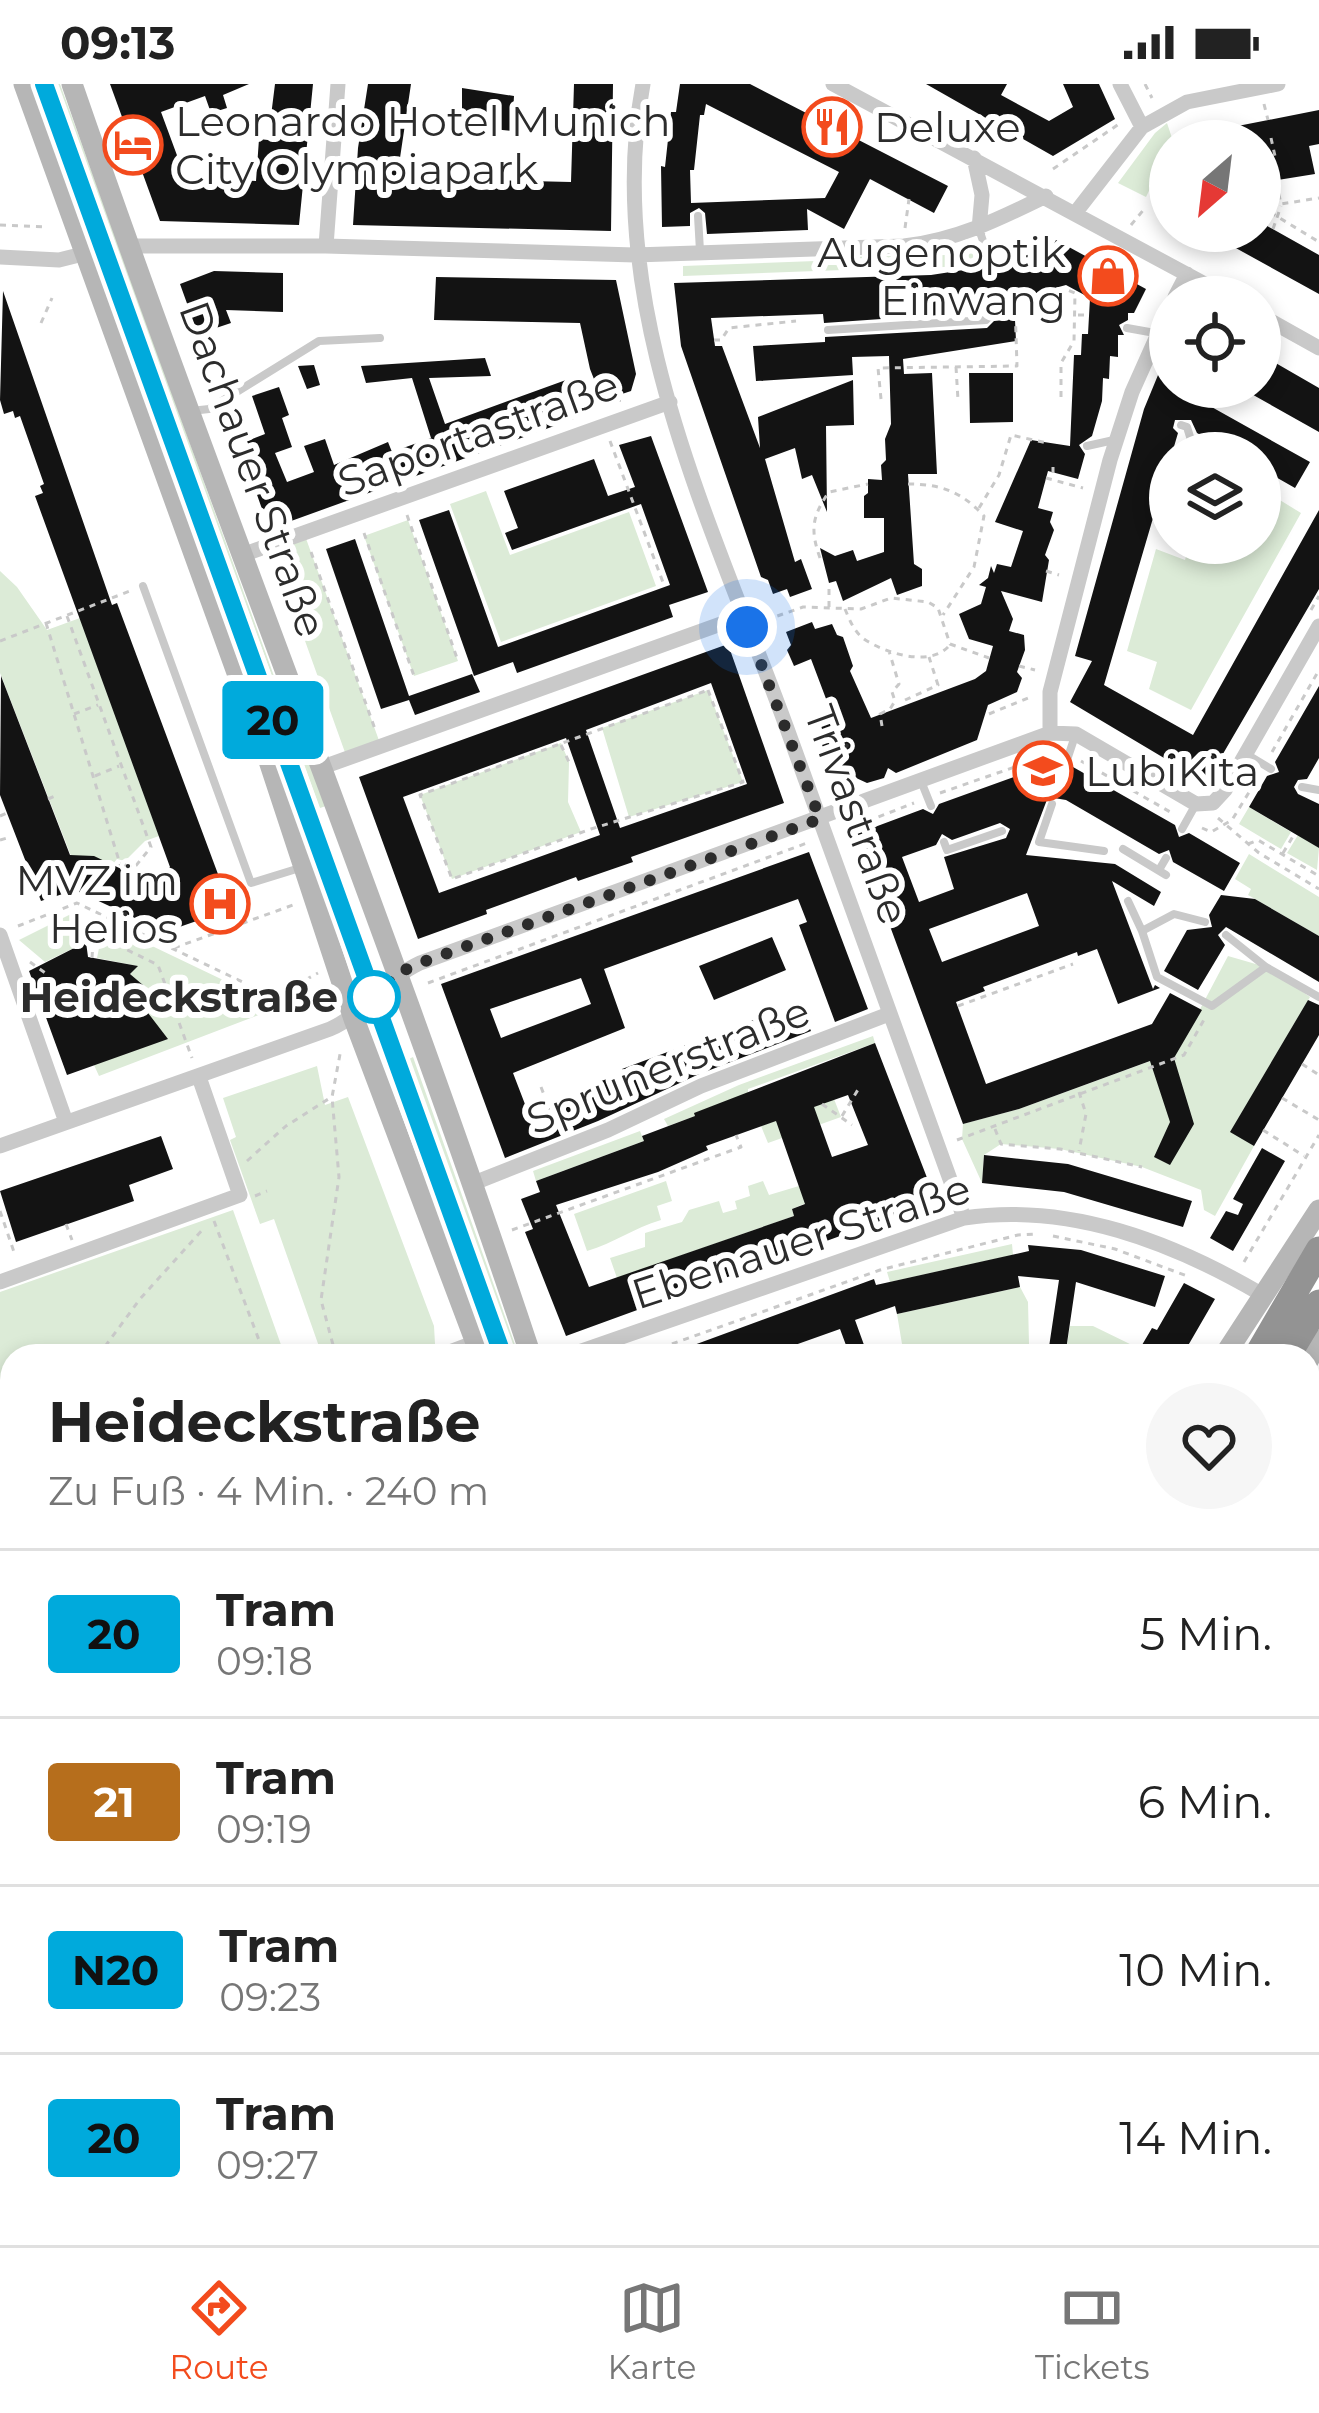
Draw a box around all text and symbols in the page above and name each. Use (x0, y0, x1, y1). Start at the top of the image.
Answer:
text: 09:13 (60, 15, 175, 70)
place label: Leonardo Hotel Munich City Olympiapark (175, 95, 671, 195)
restaurant icon: Deluxe (801, 96, 863, 158)
place label: Deluxe (874, 101, 1021, 153)
hotel icon: Leonardo Hotel Munich City Olympiapark (102, 114, 164, 176)
north arrow (1149, 120, 1281, 252)
map controls (1149, 120, 1281, 564)
place label: Augenoptik Einwang (817, 226, 1066, 326)
shop icon: Augenoptik Einwang (1077, 245, 1139, 307)
button: locate (1149, 276, 1281, 408)
street label: Dachauer Straße (168, 294, 338, 644)
street label: Saportastraße (331, 358, 625, 508)
button: layers (1149, 432, 1281, 564)
your location (717, 597, 777, 657)
line badge: 20 (219, 681, 327, 759)
text: 20 (246, 694, 300, 746)
street label: Trivastraße (793, 699, 921, 931)
school or university icon: LubiKita (1012, 740, 1074, 802)
place label: LubiKita (1085, 745, 1259, 797)
place label: MVZ im Helios (15, 854, 178, 954)
hospital icon: MVZ im Helios (189, 873, 251, 935)
place label: Heideckstraße (19, 971, 338, 1023)
marker: Heideckstraße (349, 972, 399, 1022)
street label: Sprunerstraße (519, 985, 817, 1145)
street label: Ebenauer Straße (625, 1162, 977, 1320)
button: heart (1146, 1383, 1272, 1509)
text: Heideckstraße (48, 1387, 480, 1456)
text: Zu Fuß · 4 Min. · 240 m (48, 1467, 489, 1515)
text: Tram (216, 1582, 336, 1637)
text: 5 Min. (1140, 1606, 1272, 1661)
text: 20 (87, 1608, 141, 1660)
text: 09:18 (216, 1637, 313, 1685)
text: Tram (216, 1750, 336, 1805)
text: 6 Min. (1138, 1774, 1272, 1829)
text: 21 (93, 1776, 135, 1828)
text: 09:19 (216, 1805, 312, 1853)
text: Tram (219, 1918, 339, 1973)
text: 10 Min. (1119, 1942, 1272, 1997)
text: N20 (72, 1944, 159, 1996)
text: 09:23 (219, 1973, 321, 2021)
text: Tram (216, 2086, 336, 2141)
text: 14 Min. (1119, 2110, 1272, 2165)
text: 20 (87, 2112, 141, 2164)
text: 09:27 (216, 2141, 319, 2189)
tab: Route (169, 2275, 269, 2387)
tab: Karte (607, 2275, 696, 2387)
tab: Tickets (1035, 2275, 1150, 2387)

